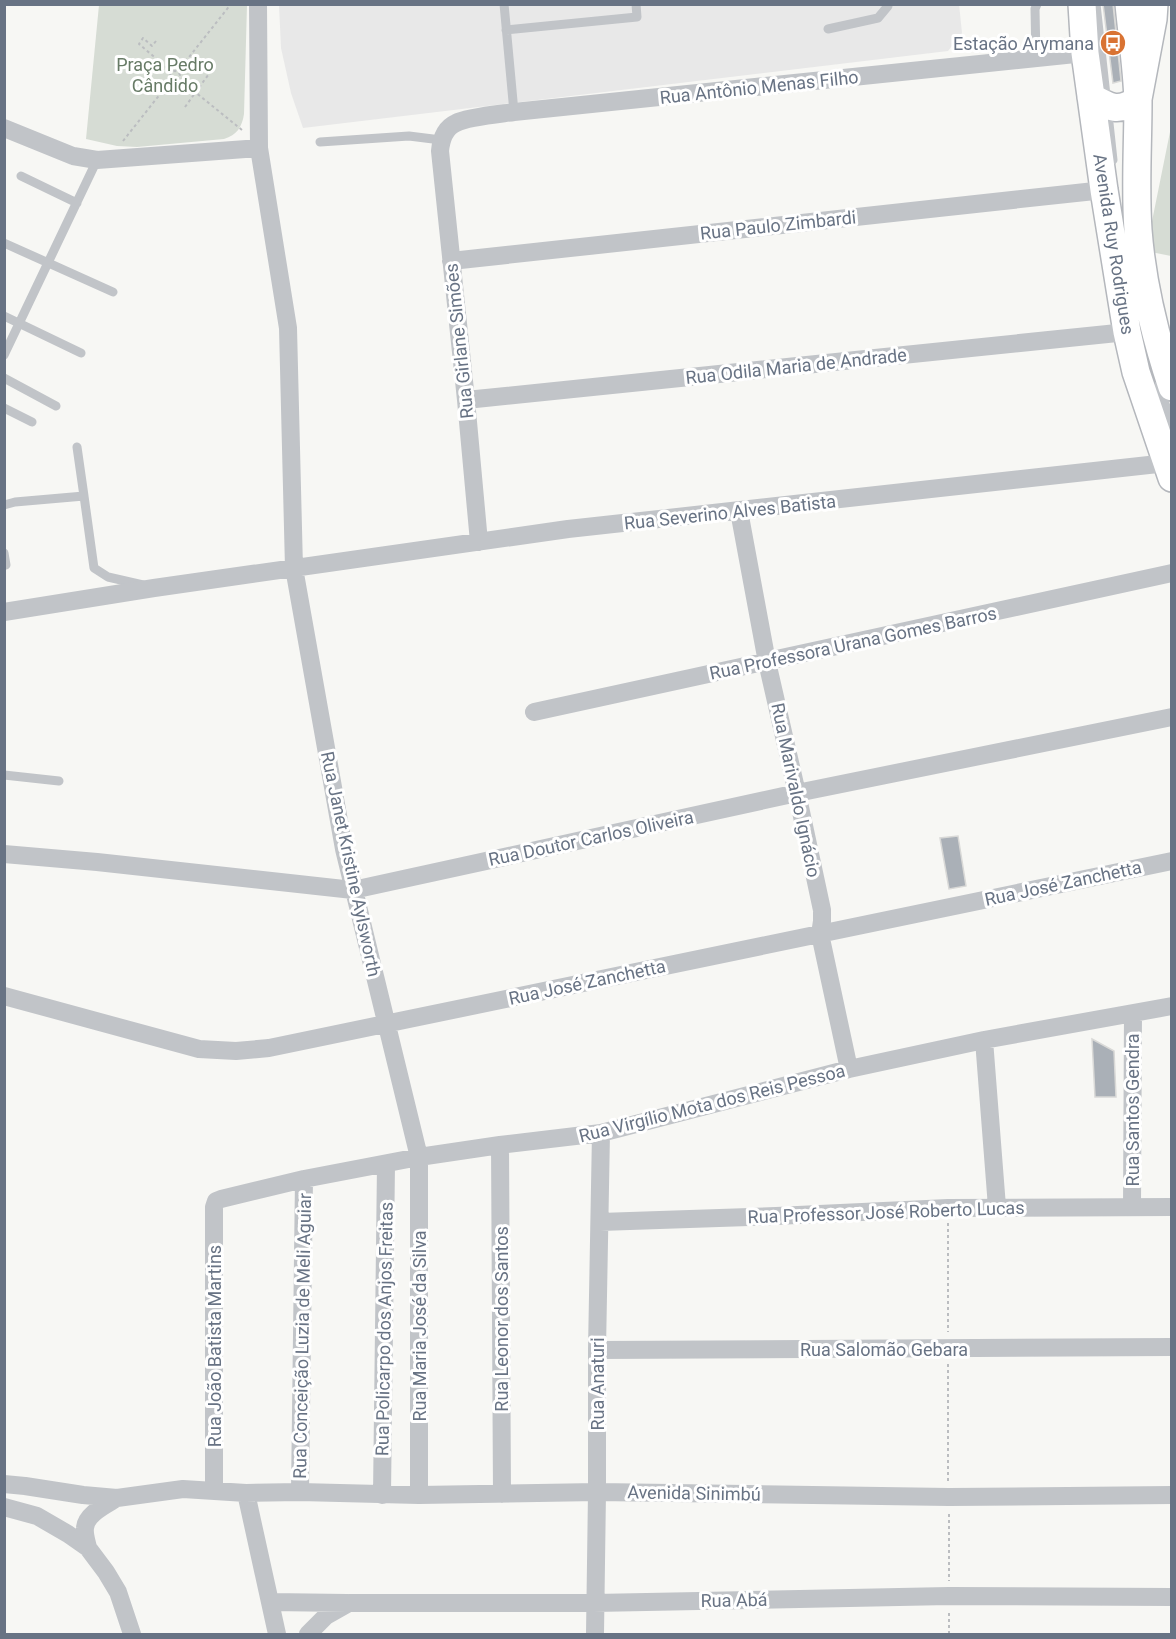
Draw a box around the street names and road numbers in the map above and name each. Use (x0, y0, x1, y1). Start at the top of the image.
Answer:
street label: Rua Antônio Menas Filho (659, 66, 859, 108)
street label: Avenida Ruy Rodrigues (1089, 152, 1139, 336)
street label: Rua Paulo Zimbardi (699, 206, 857, 244)
street label: Rua Girlane Simões (440, 262, 478, 420)
street label: Rua Odila Maria de Andrade (684, 344, 908, 388)
street label: Rua Severino Alves Batista (623, 490, 837, 534)
street label: Rua Professora Urana Gomes Barros (708, 602, 998, 684)
street label: Rua Marivaldo Ignácio (767, 701, 825, 879)
street label: Rua Janet Kristine Aylsworth (317, 749, 385, 979)
street label: Rua Doutor Carlos Oliveira (487, 806, 695, 870)
street label: Rua José Zanchetta (983, 856, 1143, 910)
street label: Rua José Zanchetta (507, 955, 667, 1009)
street label: Rua Santos Gendra (1122, 1034, 1143, 1186)
street label: Rua Virgílio Mota dos Reis Pessoa (577, 1060, 847, 1146)
street label: Rua Conceição Luzia de Meli Aguiar (289, 1193, 315, 1479)
street label: Rua Professor José Roberto Lucas (747, 1197, 1025, 1227)
street label: Rua Policarpo dos Anjos Freitas (371, 1202, 397, 1456)
street label: Rua Leonor dos Santos (491, 1226, 512, 1412)
street label: Rua Maria José da Silva (409, 1230, 430, 1422)
street label: Rua João Batista Martins (204, 1245, 225, 1447)
street label: Rua Anaturi (587, 1337, 608, 1431)
street label: Rua Salomão Gebara (800, 1339, 968, 1360)
street label: Avenida Sinimbú (627, 1481, 761, 1505)
street label: Rua Abá (700, 1589, 768, 1611)

